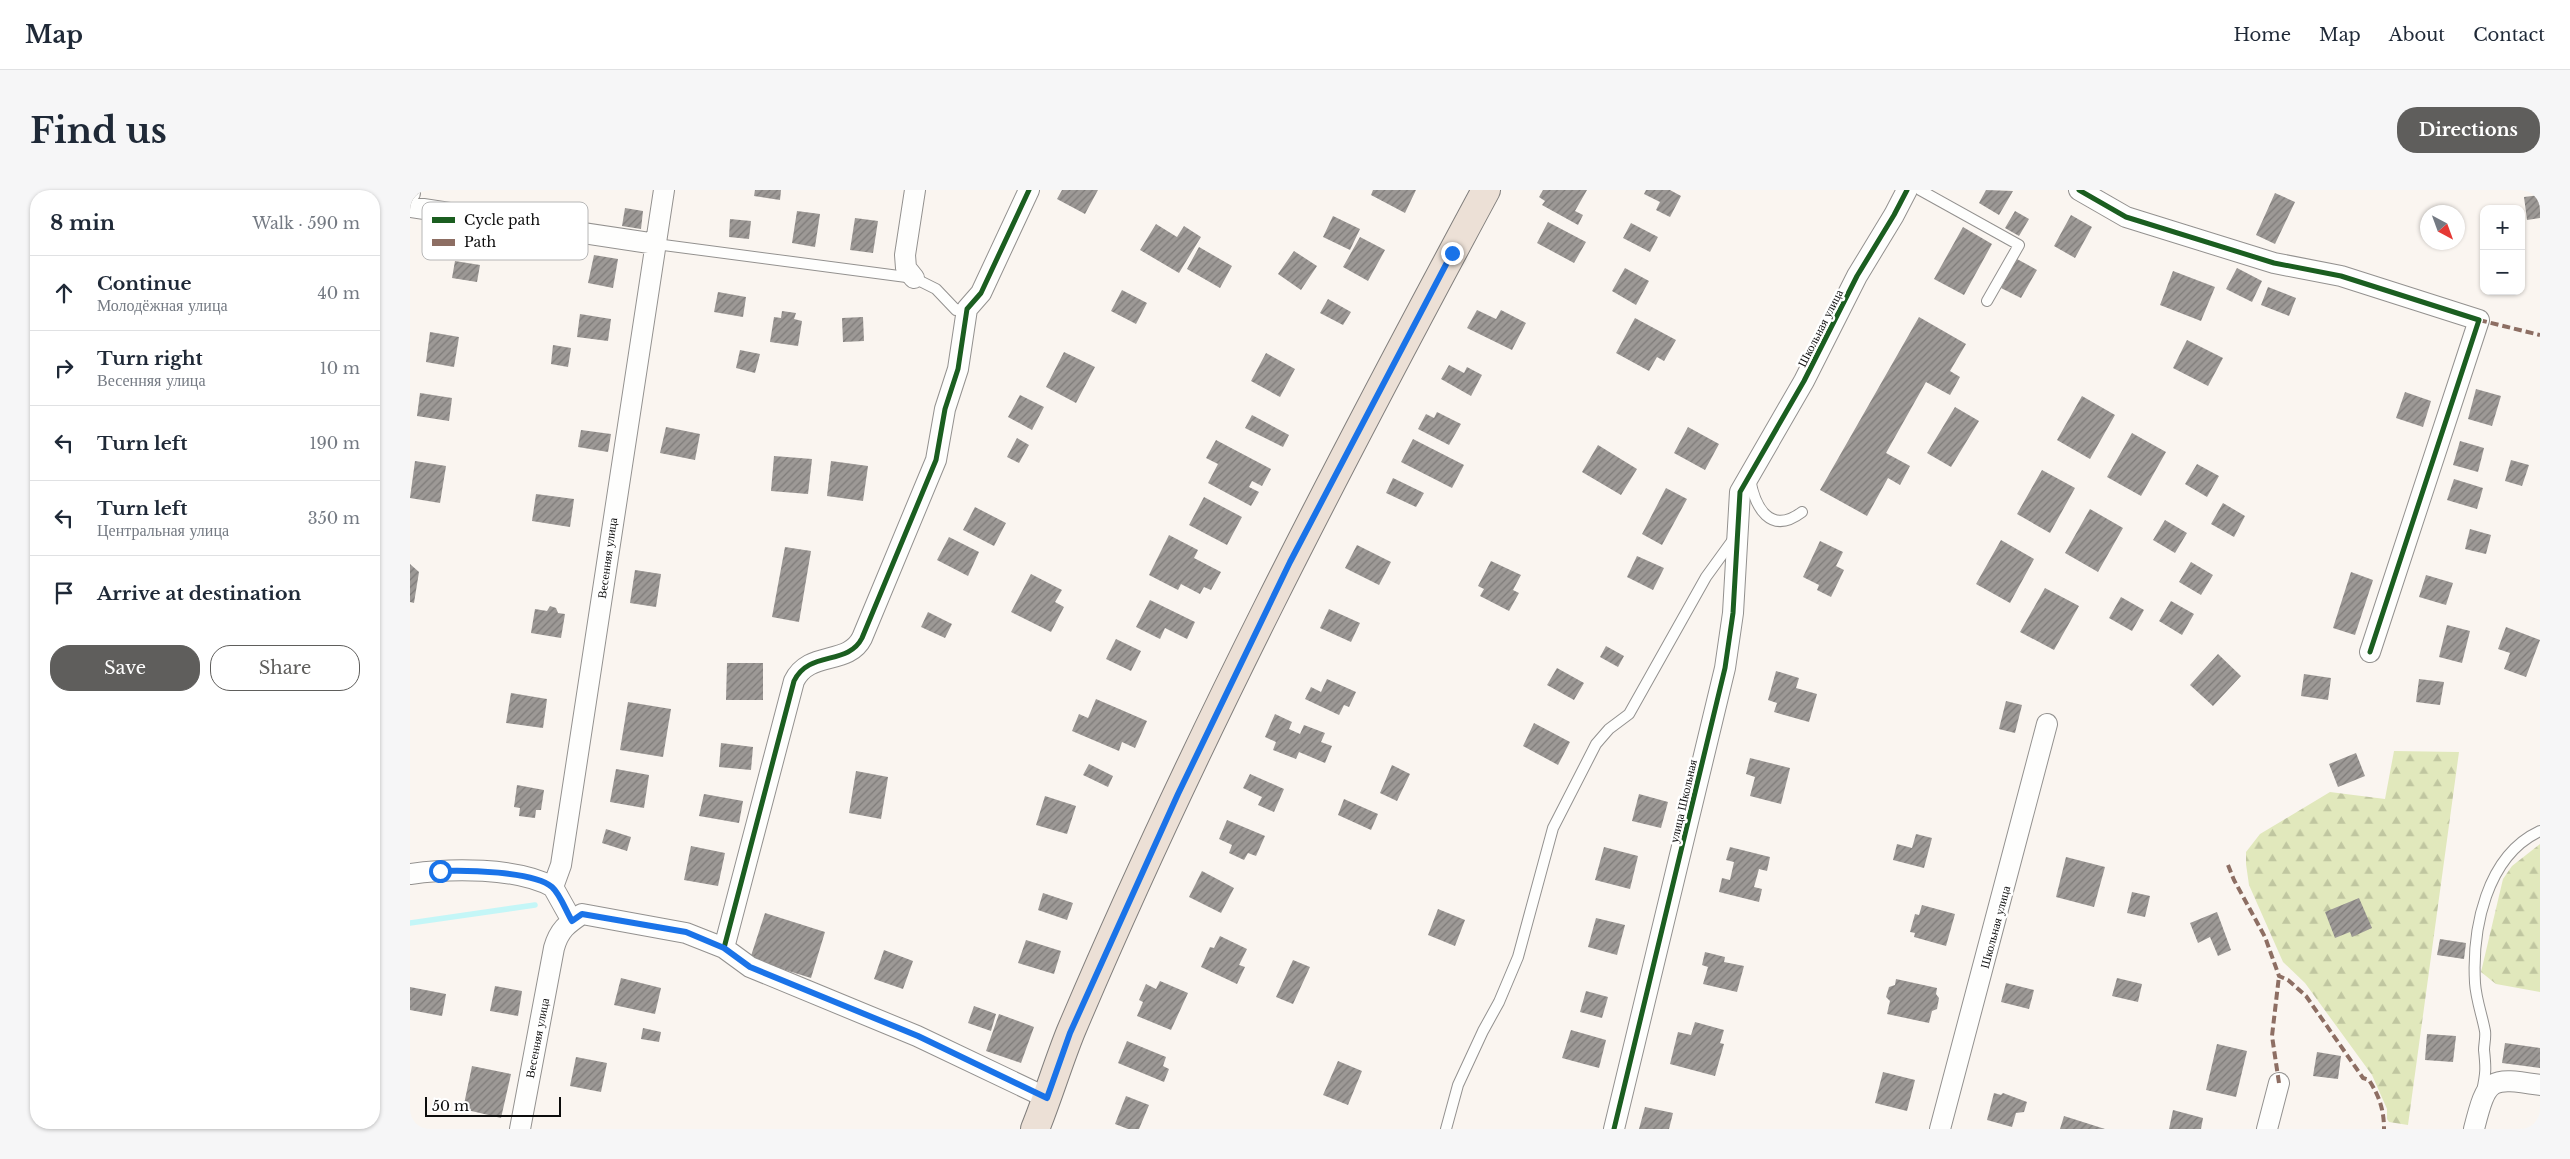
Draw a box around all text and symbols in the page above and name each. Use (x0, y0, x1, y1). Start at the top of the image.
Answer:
text: Map (25, 20, 83, 49)
text: Home (2233, 24, 2291, 46)
text: Map (2319, 24, 2361, 46)
text: About (2389, 24, 2445, 46)
text: Contact (2473, 24, 2545, 46)
button: Directions (2397, 107, 2540, 153)
text: Find us (30, 109, 167, 152)
legend (422, 202, 588, 260)
north arrow (2420, 205, 2465, 250)
map controls (2480, 205, 2525, 295)
button: + (2480, 205, 2525, 250)
text: 8 min (50, 210, 115, 236)
text: Cycle path (464, 211, 541, 229)
text: Walk · 590 m (253, 213, 360, 233)
text: Path (464, 233, 496, 251)
route end (1441, 242, 1464, 265)
button: − (2480, 250, 2525, 295)
text: Continue (97, 272, 192, 295)
icon: ahead (50, 279, 78, 307)
text: 40 m (317, 283, 360, 303)
street label: Школьная улица (1794, 286, 1846, 369)
text: Молодёжная улица (97, 295, 228, 315)
text: Turn right (97, 347, 203, 370)
icon: right (50, 354, 78, 382)
text: 10 m (320, 358, 360, 378)
text: Весенняя улица (97, 370, 206, 390)
icon: left (50, 429, 78, 457)
text: Turn left (97, 432, 188, 455)
text: 190 m (309, 433, 360, 453)
text: Turn left (97, 497, 188, 520)
icon: left (50, 504, 78, 532)
text: 350 m (308, 508, 360, 528)
street label: Весенняя улица (594, 516, 620, 599)
text: Центральная улица (97, 520, 229, 540)
icon: arrive (50, 579, 78, 607)
text: Arrive at destination (97, 582, 301, 605)
button: Save (50, 645, 200, 691)
button: Share (210, 645, 360, 691)
street label: улица Школьная (1666, 757, 1700, 844)
route start (429, 860, 452, 883)
street label: Школьная улица (1977, 883, 2013, 970)
street label: Весенняя улица (522, 996, 552, 1079)
scale bar (425, 1094, 561, 1117)
text: 50 m (432, 1097, 469, 1115)

